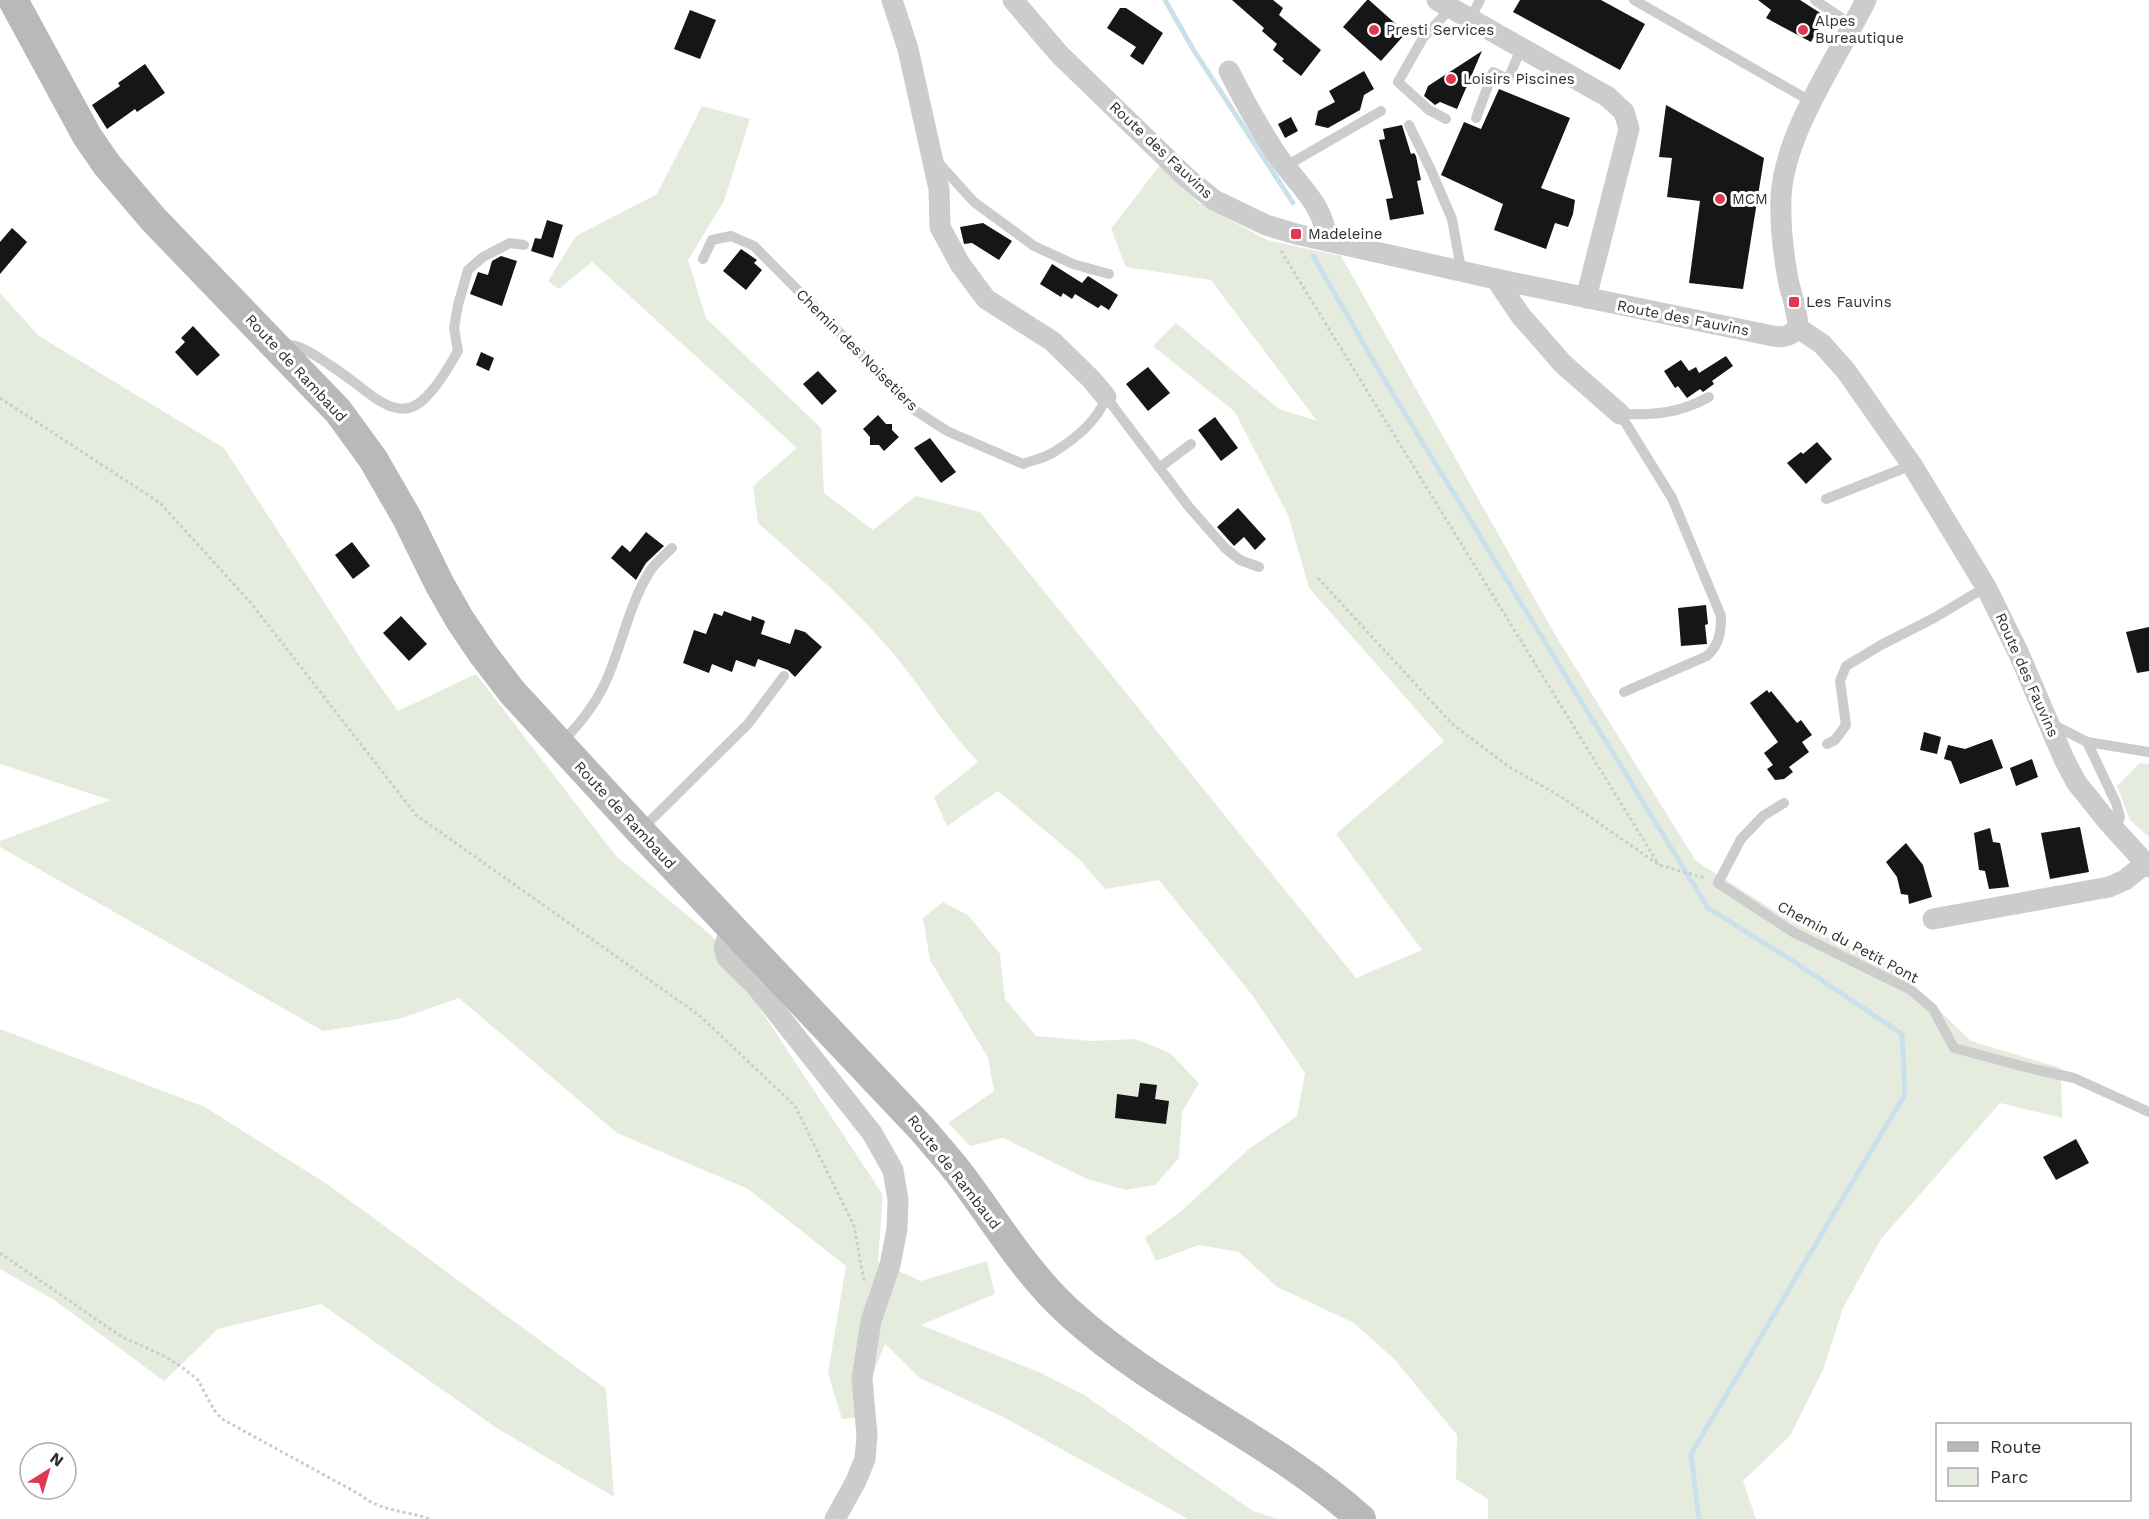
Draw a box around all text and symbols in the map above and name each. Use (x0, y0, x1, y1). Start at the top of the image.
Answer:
place label: Alpes Bureautique (1815, 12, 1904, 47)
place label: Presti Services (1386, 21, 1494, 39)
marker: Presti Services (1367, 23, 1381, 37)
marker: Alpes Bureautique (1796, 23, 1810, 37)
place label: Loisirs Piscines (1463, 70, 1575, 88)
marker: Loisirs Piscines (1444, 72, 1458, 86)
street label: Route des Fauvins (1106, 98, 1216, 202)
place label: MCM (1732, 190, 1768, 208)
marker: MCM (1713, 192, 1727, 206)
place label: Madeleine (1308, 225, 1382, 243)
marker: Madeleine (1289, 227, 1303, 241)
street label: Chemin des Noisetiers (792, 285, 922, 415)
place label: Les Fauvins (1806, 293, 1892, 311)
marker: Les Fauvins (1787, 295, 1801, 309)
street label: Route des Fauvins (1615, 296, 1751, 340)
street label: Route de Rambaud (241, 310, 351, 426)
street label: Route des Fauvins (1991, 610, 2063, 740)
street label: Route de Rambaud (570, 757, 680, 873)
street label: Chemin du Petit Pont (1774, 897, 1922, 987)
street label: Route de Rambaud (904, 1111, 1004, 1233)
legend (1936, 1423, 2131, 1501)
text: Route (1990, 1436, 2042, 1457)
north arrow (18, 1441, 78, 1501)
text: N (46, 1448, 67, 1471)
text: Parc (1990, 1466, 2028, 1487)

